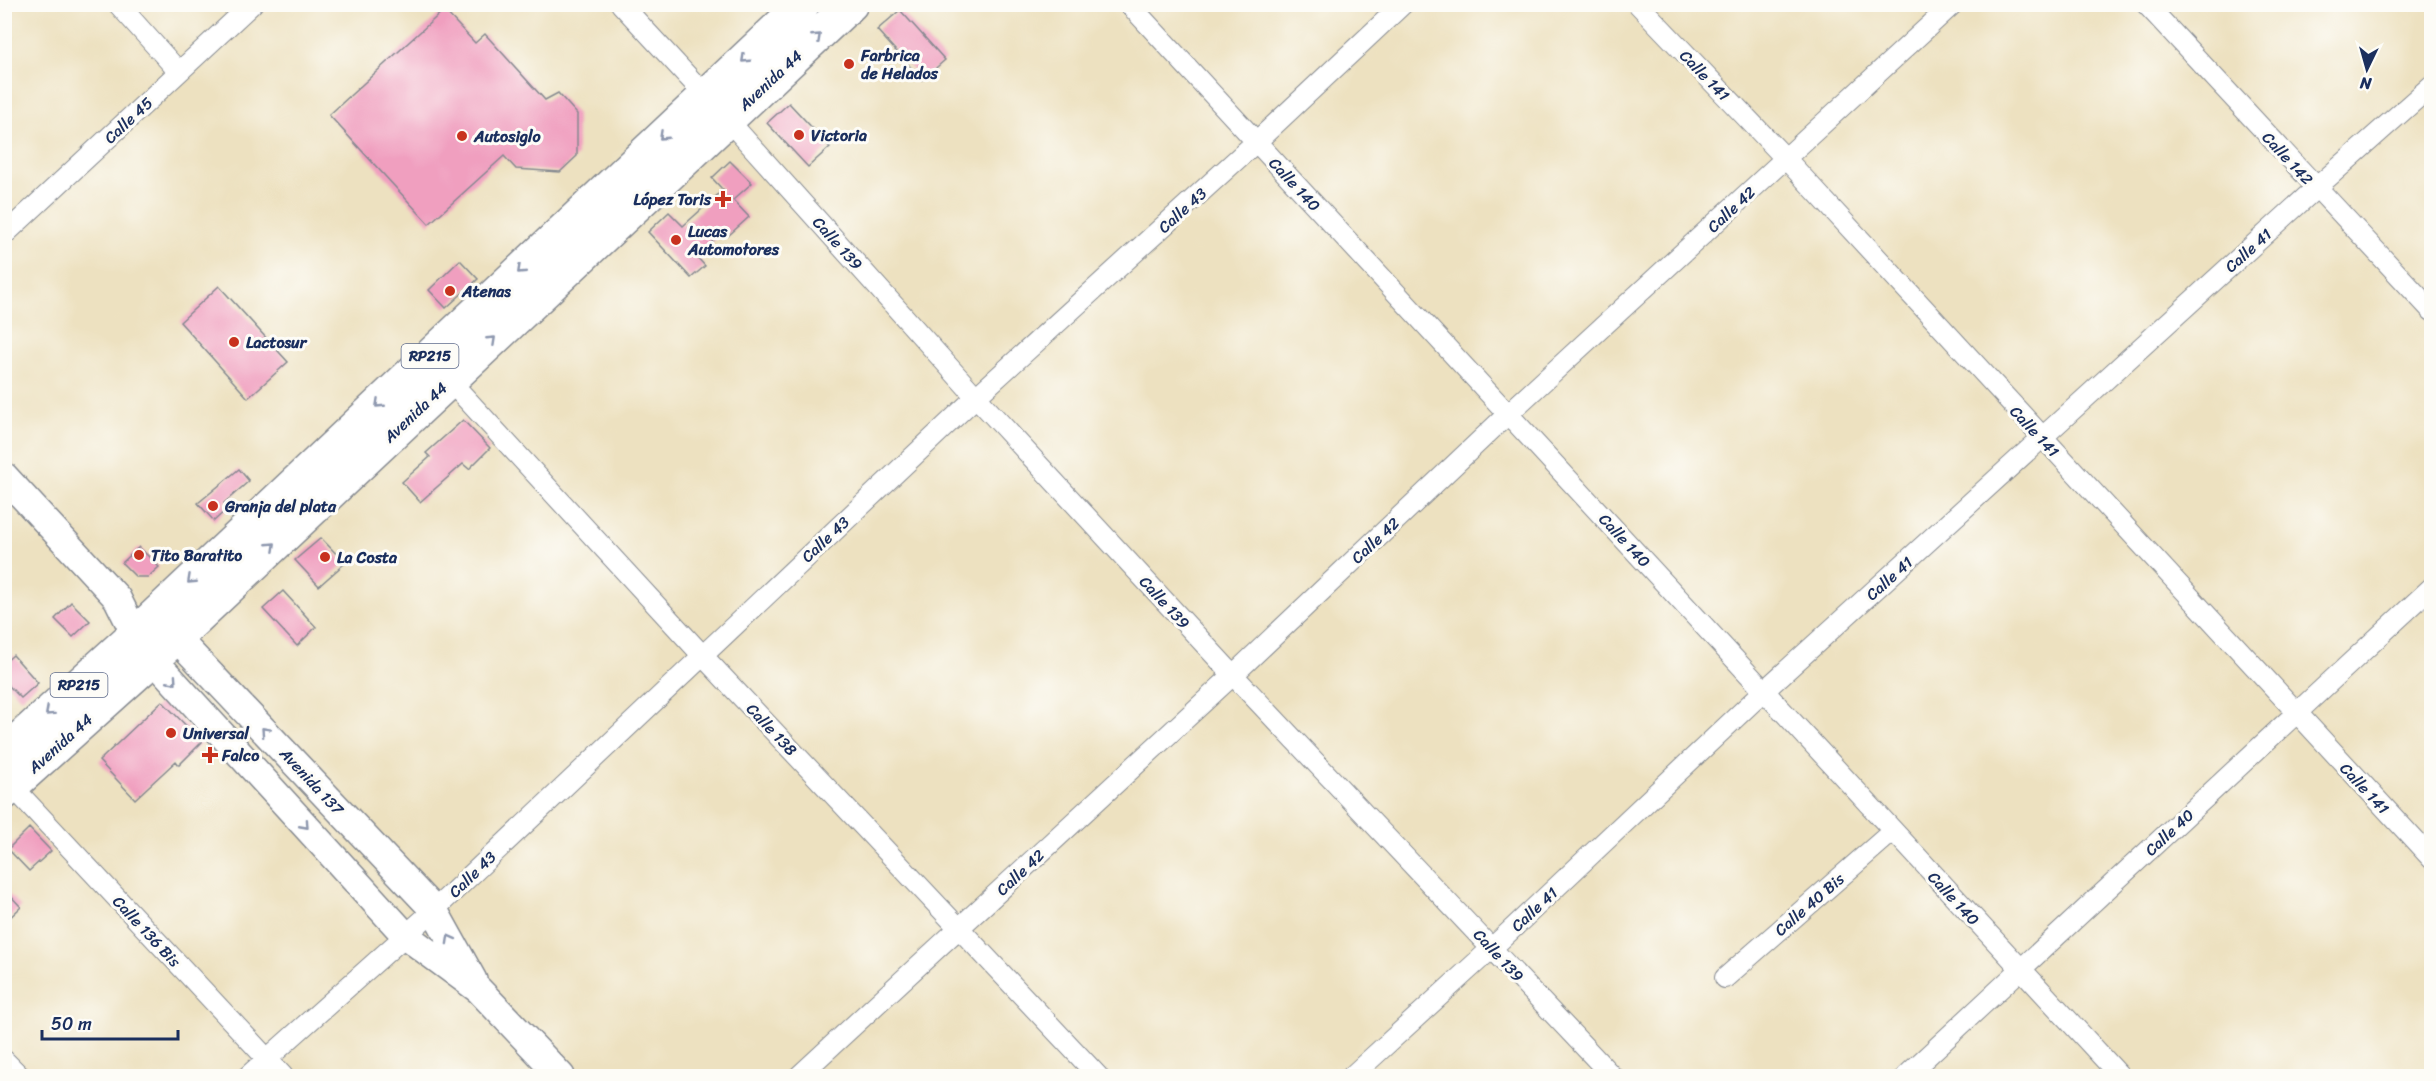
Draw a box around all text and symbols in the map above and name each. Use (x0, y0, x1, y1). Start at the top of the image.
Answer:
one-way arrow (810, 33, 820, 44)
north arrow (2337, 39, 2397, 99)
place label: Farbrica de Helados (860, 41, 939, 88)
street label: Avenida 44 (731, 43, 809, 119)
street label: Calle 141 (1672, 43, 1737, 108)
one-way arrow (742, 52, 752, 63)
marker: Farbrica de Helados (842, 57, 856, 71)
text: N (2358, 68, 2374, 98)
street label: Calle 45 (97, 89, 160, 151)
place label: Victoria (811, 121, 867, 150)
place label: Autosiglo (473, 122, 542, 151)
street label: Calle 142 (2255, 124, 2321, 192)
marker: Victoria (792, 128, 806, 142)
marker: Autosiglo (455, 129, 469, 143)
one-way arrow (659, 129, 670, 140)
street label: Calle 140 (1261, 150, 1328, 219)
street label: Calle 42 (1700, 179, 1763, 240)
street label: Calle 43 (1151, 180, 1214, 241)
place label: López Toris (634, 185, 712, 214)
marker: López Toris (716, 192, 730, 206)
street label: Calle 139 (805, 209, 870, 277)
place label: Lucas Automotores (687, 217, 780, 264)
street label: Calle 41 (2218, 221, 2279, 280)
marker: Lucas Automotores (669, 233, 683, 247)
one-way arrow (517, 263, 528, 274)
place label: Atenas (461, 277, 511, 306)
marker: Atenas (443, 284, 457, 298)
place label: Lactosur (246, 328, 308, 357)
marker: Lactosur (227, 335, 241, 349)
one-way arrow (485, 336, 495, 347)
road number: RP215 (402, 344, 458, 368)
street label: Avenida 44 (376, 375, 454, 451)
one-way arrow (376, 396, 387, 407)
street label: Calle 141 (2002, 398, 2067, 464)
place label: Granja del plata (224, 492, 337, 521)
marker: Granja del plata (206, 499, 220, 513)
street label: Calle 140 (1591, 506, 1658, 575)
street label: Calle 43 (794, 509, 857, 570)
street label: Calle 42 (1344, 510, 1407, 571)
place label: Tito Baratito (151, 541, 242, 570)
one-way arrow (265, 543, 276, 554)
place label: La Costa (337, 543, 398, 572)
marker: Tito Baratito (132, 548, 146, 562)
street label: Calle 41 (1859, 549, 1920, 608)
marker: La Costa (318, 550, 332, 564)
street label: Calle 139 (1132, 569, 1198, 636)
one-way arrow (188, 573, 199, 584)
road number: RP215 (50, 673, 107, 697)
one-way arrow (166, 674, 177, 684)
street label: Calle 138 (739, 696, 805, 763)
one-way arrow (45, 705, 56, 716)
street label: Avenida 44 (20, 706, 100, 782)
place label: Universal (183, 719, 250, 748)
marker: Universal (164, 726, 178, 740)
one-way arrow (262, 727, 273, 738)
street label: Avenida 137 (271, 740, 352, 823)
place label: Falco (221, 741, 260, 770)
marker: Falco (203, 748, 217, 762)
street label: Calle 141 (2332, 755, 2397, 821)
street label: Calle 40 (2138, 801, 2201, 863)
one-way arrow (298, 818, 309, 828)
street label: Calle 42 (989, 842, 1052, 903)
street label: Calle 43 (441, 844, 504, 905)
street label: Calle 140 (1920, 864, 1987, 933)
street label: Calle 40 Bis (1767, 865, 1852, 943)
street label: Calle 41 (1504, 879, 1565, 939)
street label: Calle 136 Bis (105, 888, 188, 975)
street label: Calle 139 (1466, 922, 1532, 989)
one-way arrow (446, 935, 457, 945)
scale bar (42, 1003, 178, 1041)
text: 50 m (51, 1008, 92, 1040)

